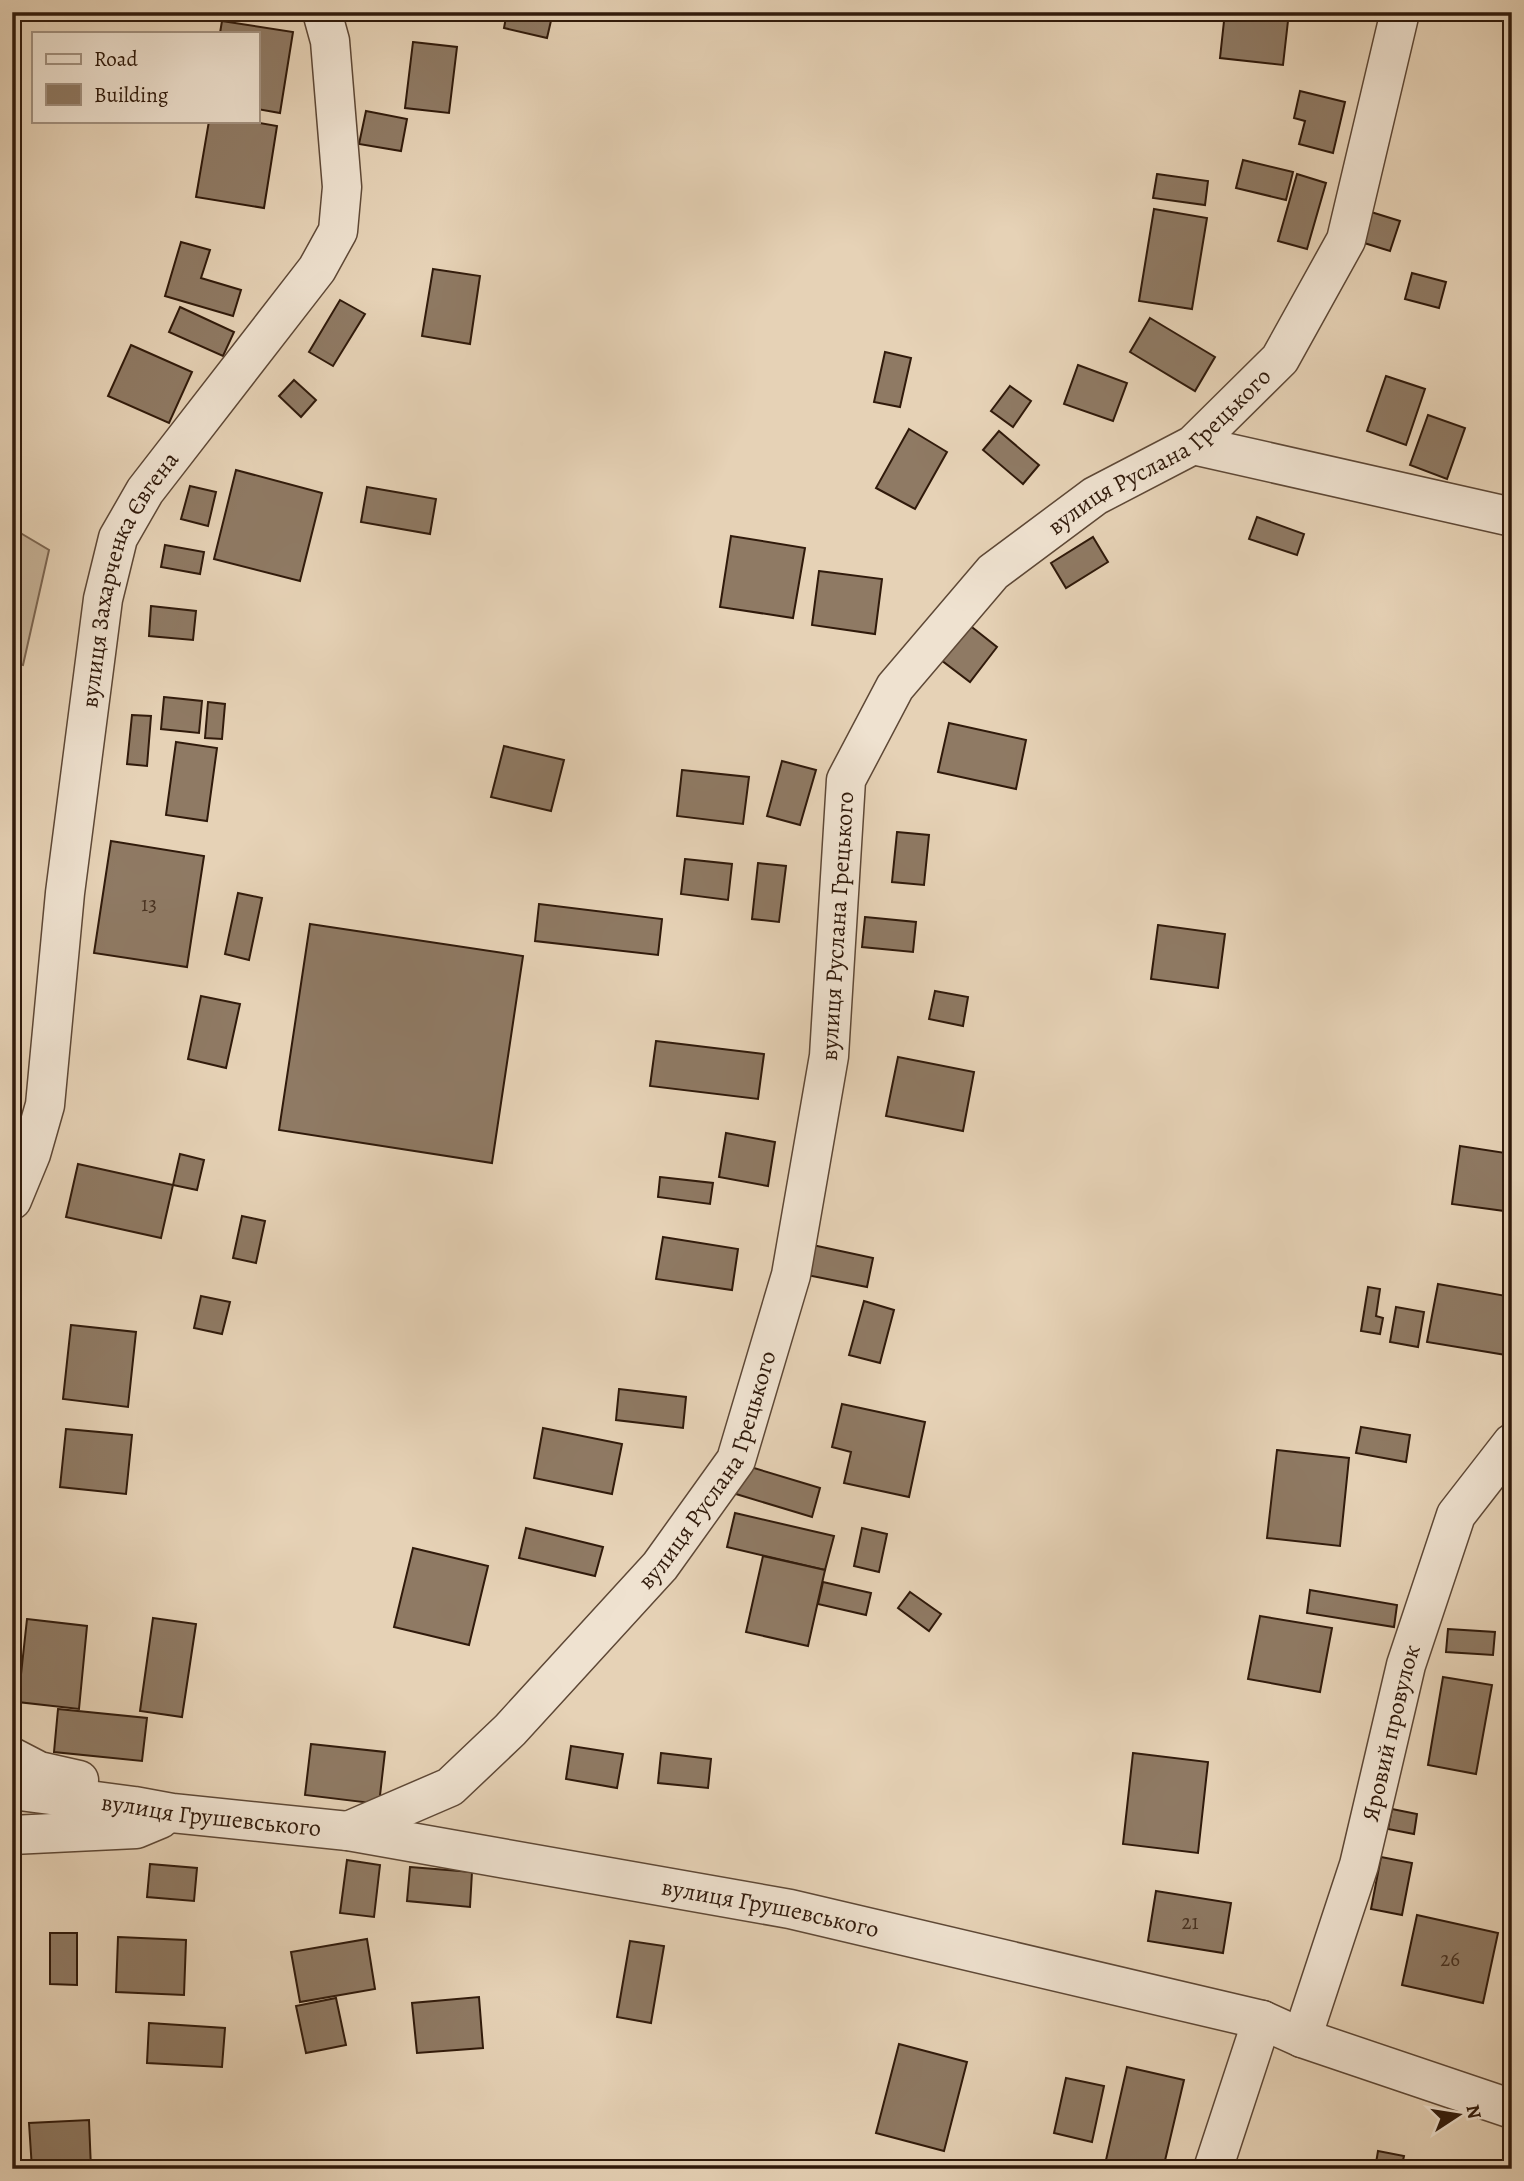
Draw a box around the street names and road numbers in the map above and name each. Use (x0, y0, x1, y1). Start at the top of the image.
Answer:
street label: вулиця Руслана Грецького (1041, 361, 1278, 542)
street label: вулиця Захарченка Євгена (73, 445, 186, 710)
street label: вулиця Руслана Грецького (813, 790, 861, 1062)
street label: вулиця Руслана Грецького (631, 1347, 784, 1596)
street label: Яровий провулок (1354, 1640, 1428, 1825)
street label: вулиця Грушевського (100, 1786, 323, 1844)
street label: вулиця Грушевського (659, 1871, 882, 1945)

